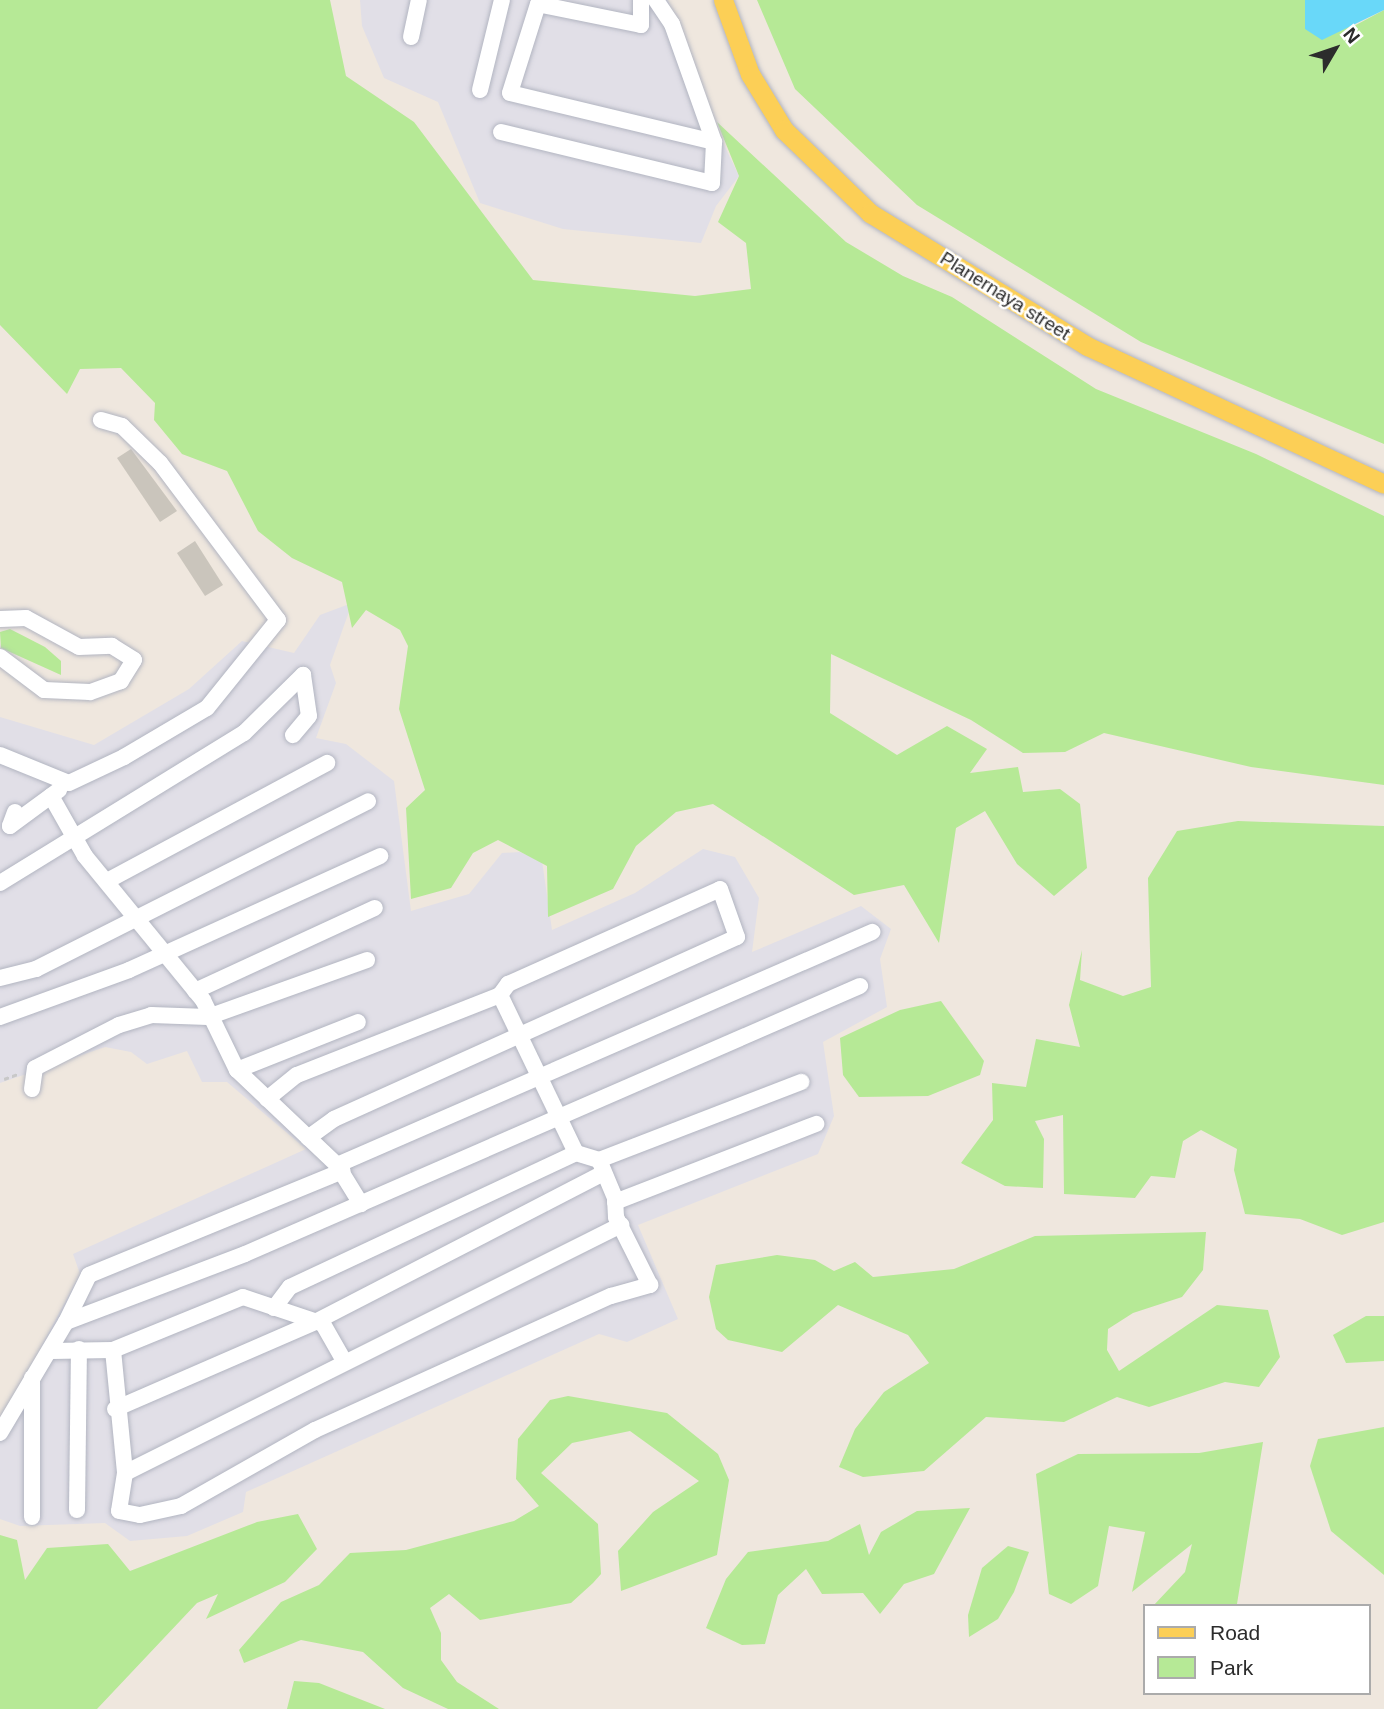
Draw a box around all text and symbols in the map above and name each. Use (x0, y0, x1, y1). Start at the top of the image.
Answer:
north arrow (1300, 14, 1370, 84)
text: N (1339, 24, 1364, 47)
street label: Planernaya street (936, 247, 1074, 345)
legend (1142, 1604, 1370, 1695)
text: Road (1210, 1621, 1260, 1644)
text: Park (1210, 1656, 1253, 1679)

